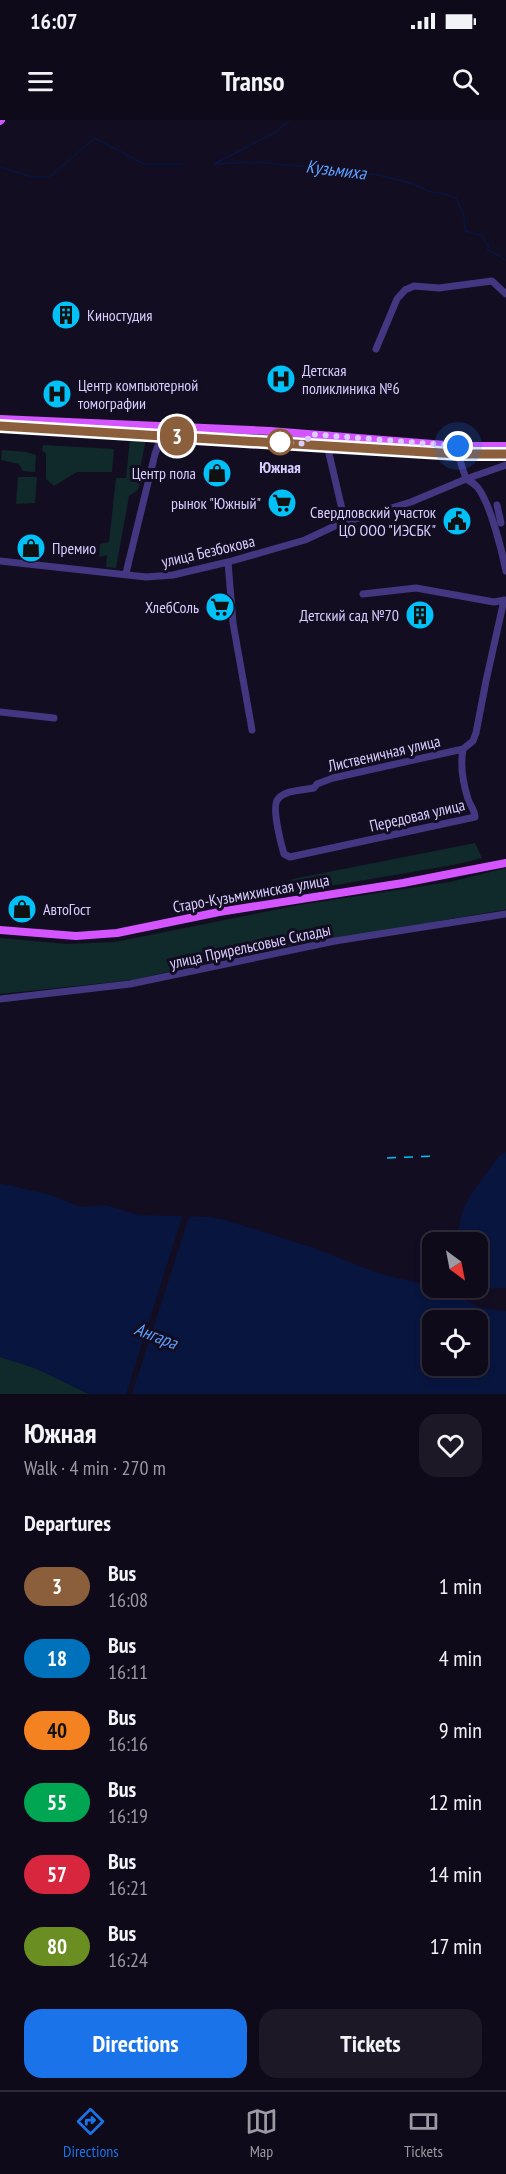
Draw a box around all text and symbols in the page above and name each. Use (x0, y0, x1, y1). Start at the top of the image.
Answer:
text: 16:07 (30, 7, 78, 35)
text: Transo (221, 64, 285, 98)
icon: menu (24, 65, 57, 98)
icon: search (449, 65, 482, 98)
water label: Кузьмиха (305, 154, 368, 185)
building icon: Киностудия (50, 299, 82, 331)
place label: Киностудия (87, 305, 152, 325)
place label: Детская поликлиника №6 (302, 360, 400, 398)
hospital icon: Детская поликлиника №6 (265, 363, 297, 395)
place label: Центр компьютерной томографии (78, 375, 198, 413)
hospital icon: Центр компьютерной томографии (41, 378, 73, 410)
line badge: 3 (158, 416, 196, 456)
text: 3 (172, 423, 182, 450)
marker: Южная (267, 429, 293, 455)
your location (443, 431, 473, 461)
shop icon: Центр пола (201, 457, 233, 489)
place label: Южная (259, 457, 301, 477)
place label: Центр пола (132, 463, 196, 483)
supermarket icon: рынок "Южный" (266, 487, 298, 519)
place label: рынок "Южный" (171, 493, 261, 513)
place label: Свердловский участок ЦО ООО "ИЭСБК" (310, 502, 437, 540)
public building icon: Свердловский участок ЦО ООО "ИЭСБК" (441, 505, 473, 537)
street label: улица Безбокова (159, 531, 257, 571)
shop icon: Премио (15, 532, 47, 564)
place label: Премио (52, 538, 96, 558)
supermarket icon: ХлебСоль (204, 591, 236, 623)
place label: ХлебСоль (145, 597, 199, 617)
building icon: Детский сад №70 (404, 599, 436, 631)
place label: Детский сад №70 (300, 605, 399, 625)
street label: Лиственичная улица (325, 730, 442, 776)
street label: Передовая улица (367, 794, 467, 836)
street label: Старо-Кузьмихинская улица (171, 869, 331, 917)
shop icon: АвтоГост (6, 893, 38, 925)
place label: АвтоГост (43, 899, 92, 919)
street label: улица Прирельсовые Склады (168, 919, 332, 973)
north arrow (422, 1232, 488, 1298)
map controls (422, 1232, 488, 1376)
button: locate (422, 1310, 488, 1376)
water label: Ангара (132, 1317, 182, 1354)
text: Южная (24, 1414, 97, 1451)
button: heart (419, 1414, 482, 1477)
text: Walk · 4 min · 270 m (24, 1455, 166, 1481)
text: Departures (24, 1509, 111, 1537)
text: Bus (108, 1559, 136, 1587)
text: 1 min (439, 1572, 482, 1600)
text: 3 (52, 1573, 62, 1600)
text: 16:08 (108, 1587, 148, 1613)
text: Bus (108, 1631, 136, 1659)
text: 4 min (439, 1644, 482, 1672)
text: 18 (47, 1645, 67, 1672)
text: 16:11 (108, 1659, 148, 1685)
text: Bus (108, 1703, 136, 1731)
text: 9 min (439, 1716, 482, 1744)
text: 40 (47, 1717, 67, 1744)
text: 16:16 (108, 1731, 148, 1757)
text: Bus (108, 1775, 136, 1803)
text: 12 min (429, 1788, 482, 1816)
text: 55 (47, 1789, 67, 1816)
text: 16:19 (108, 1803, 148, 1829)
text: Bus (108, 1847, 136, 1875)
text: 14 min (429, 1860, 482, 1888)
text: 57 (47, 1861, 67, 1888)
text: 16:21 (108, 1875, 148, 1901)
text: Bus (108, 1919, 136, 1947)
text: 17 min (430, 1932, 482, 1960)
text: 80 (47, 1933, 67, 1960)
text: 16:24 (108, 1947, 148, 1973)
button: Directions (24, 2009, 247, 2078)
button: Tickets (259, 2009, 482, 2078)
tab: Directions (63, 2105, 119, 2161)
tab: Map (245, 2105, 278, 2161)
tab: Tickets (404, 2105, 443, 2161)

